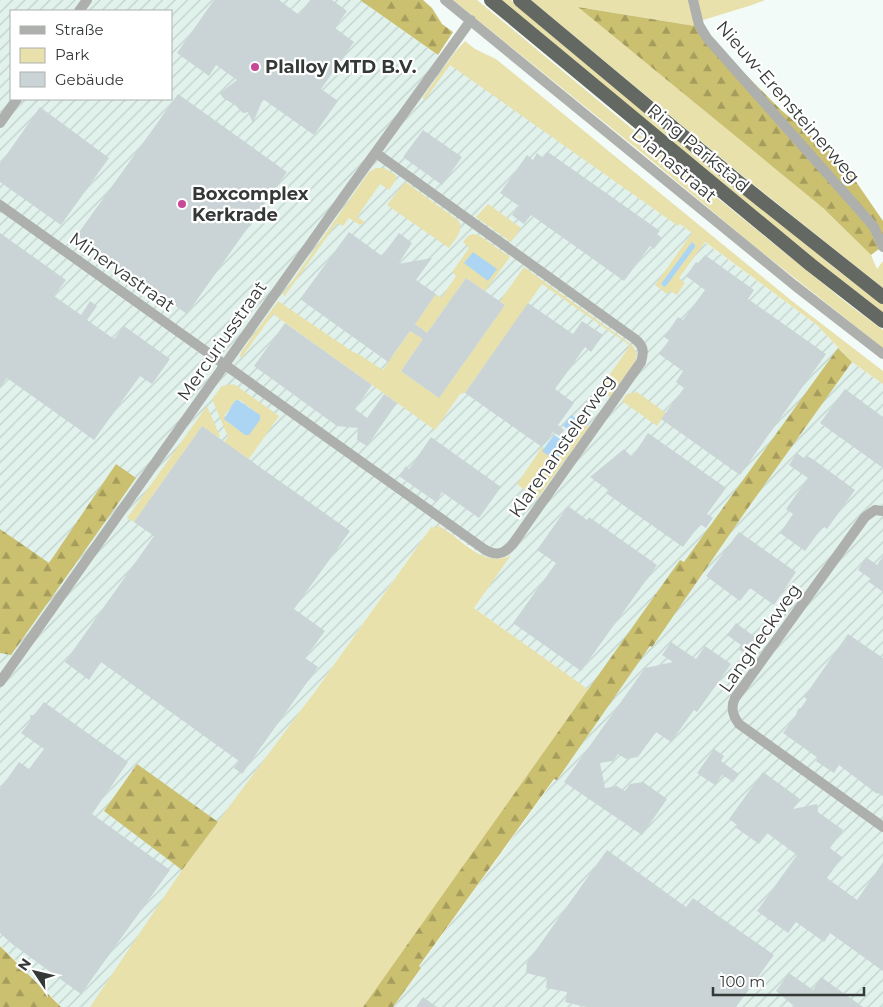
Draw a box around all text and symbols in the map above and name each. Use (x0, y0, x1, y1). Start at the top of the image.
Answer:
legend (10, 10, 172, 100)
street label: Nieuw-Erensteinerweg (712, 16, 864, 188)
text: Straße (55, 20, 104, 39)
text: Park (55, 45, 89, 64)
place label: Plalloy MTD B.V. (265, 56, 417, 78)
marker: Plalloy MTD B.V. (249, 61, 261, 73)
text: Gebäude (55, 70, 124, 89)
street label: Ring Parkstad (642, 99, 754, 197)
street label: Dianastraat (627, 123, 721, 207)
place label: Boxcomplex Kerkrade (192, 183, 309, 226)
marker: Boxcomplex Kerkrade (176, 198, 188, 210)
street label: Minervastraat (65, 228, 179, 316)
street label: Mercuriusstraat (172, 277, 272, 405)
street label: Klarenanstelerweg (504, 370, 620, 522)
street label: Langheckweg (714, 579, 806, 697)
north arrow (10, 947, 60, 997)
text: N (14, 955, 35, 974)
scale bar (713, 964, 864, 996)
text: 100 m (720, 972, 765, 991)

